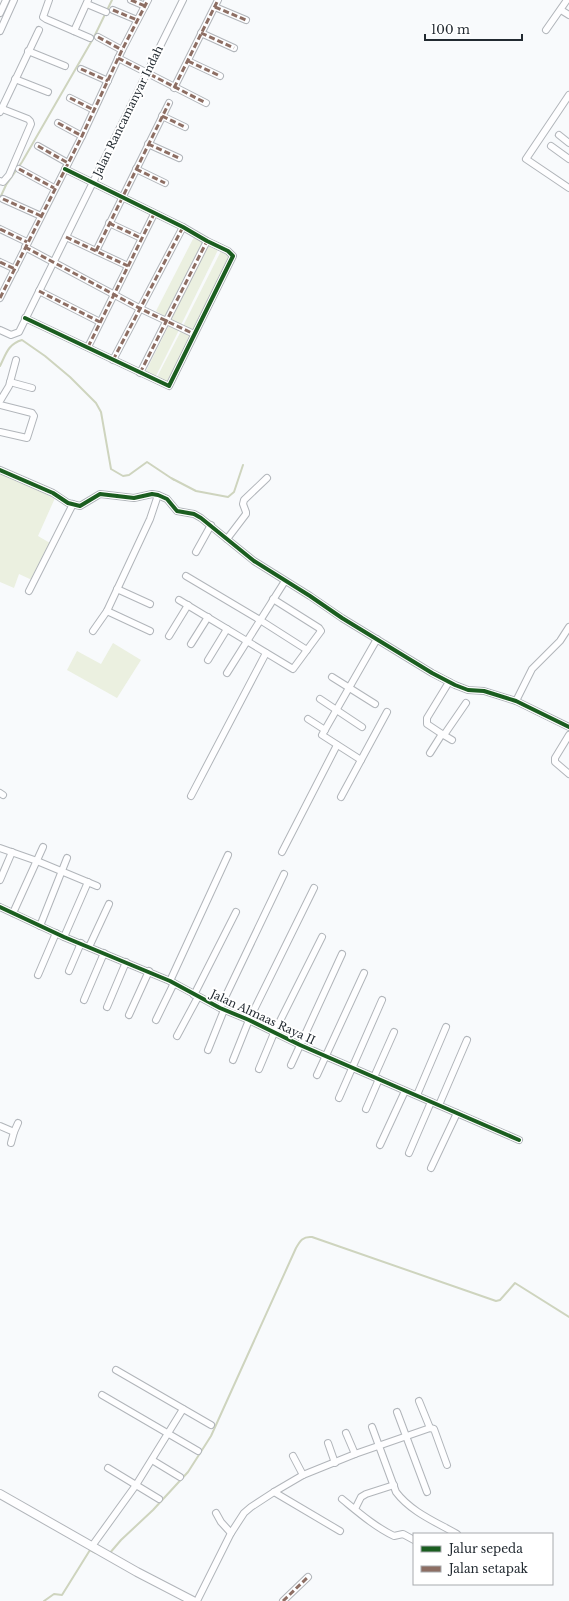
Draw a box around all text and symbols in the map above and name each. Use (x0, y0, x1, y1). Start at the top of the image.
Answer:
scale bar (425, 16, 522, 42)
text: 100 m (431, 22, 470, 37)
street label: Jalan Rancamanyar Indah (89, 43, 166, 181)
street label: Jalan Almaas Raya II (207, 986, 318, 1048)
legend (413, 1533, 553, 1585)
text: Jalur sepeda (447, 1541, 523, 1556)
text: Jalan setapak (447, 1561, 529, 1576)

